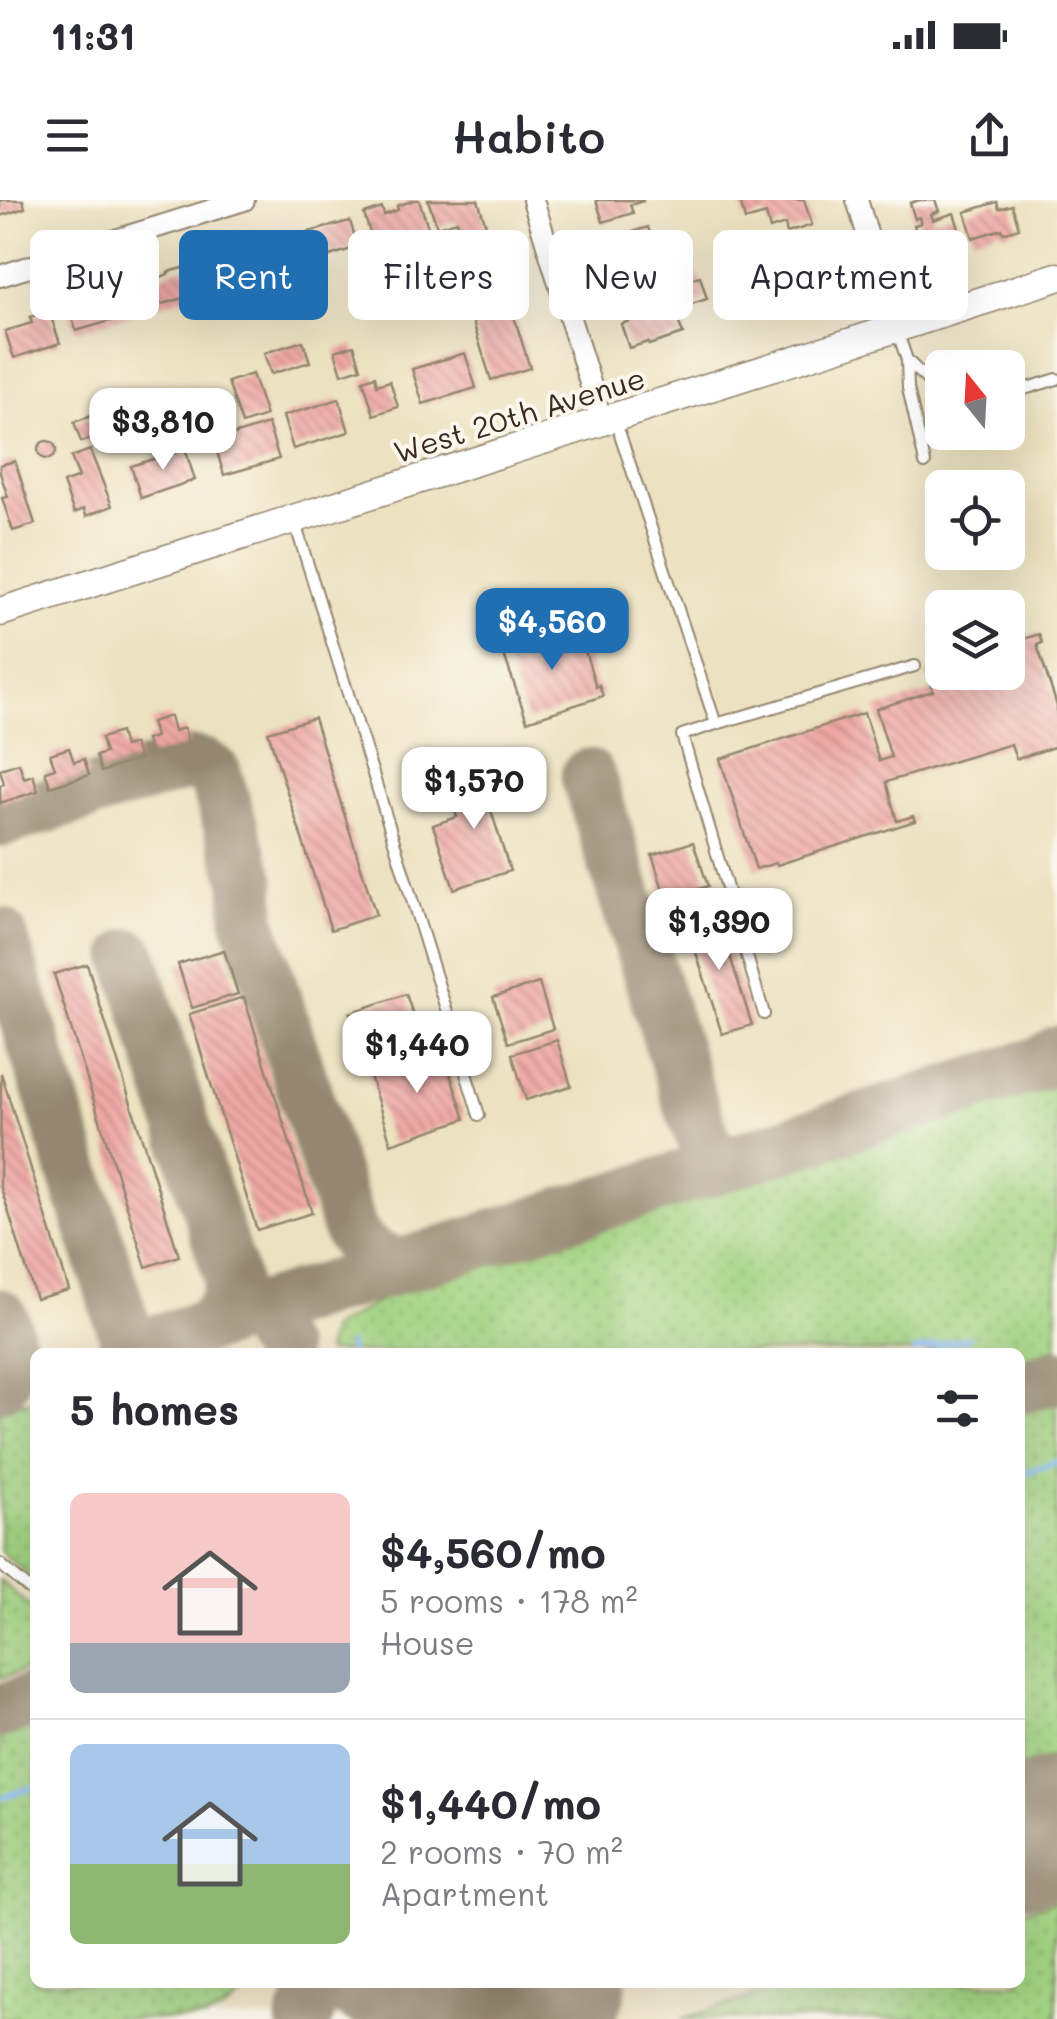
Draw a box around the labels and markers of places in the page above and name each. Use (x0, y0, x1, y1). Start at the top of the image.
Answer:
pin: $3,810 (82, 388, 244, 473)
pin: $4,560 (471, 588, 633, 673)
pin: $1,570 (393, 747, 555, 832)
pin: $1,390 (638, 888, 800, 973)
pin: $1,440 (336, 1011, 498, 1096)

